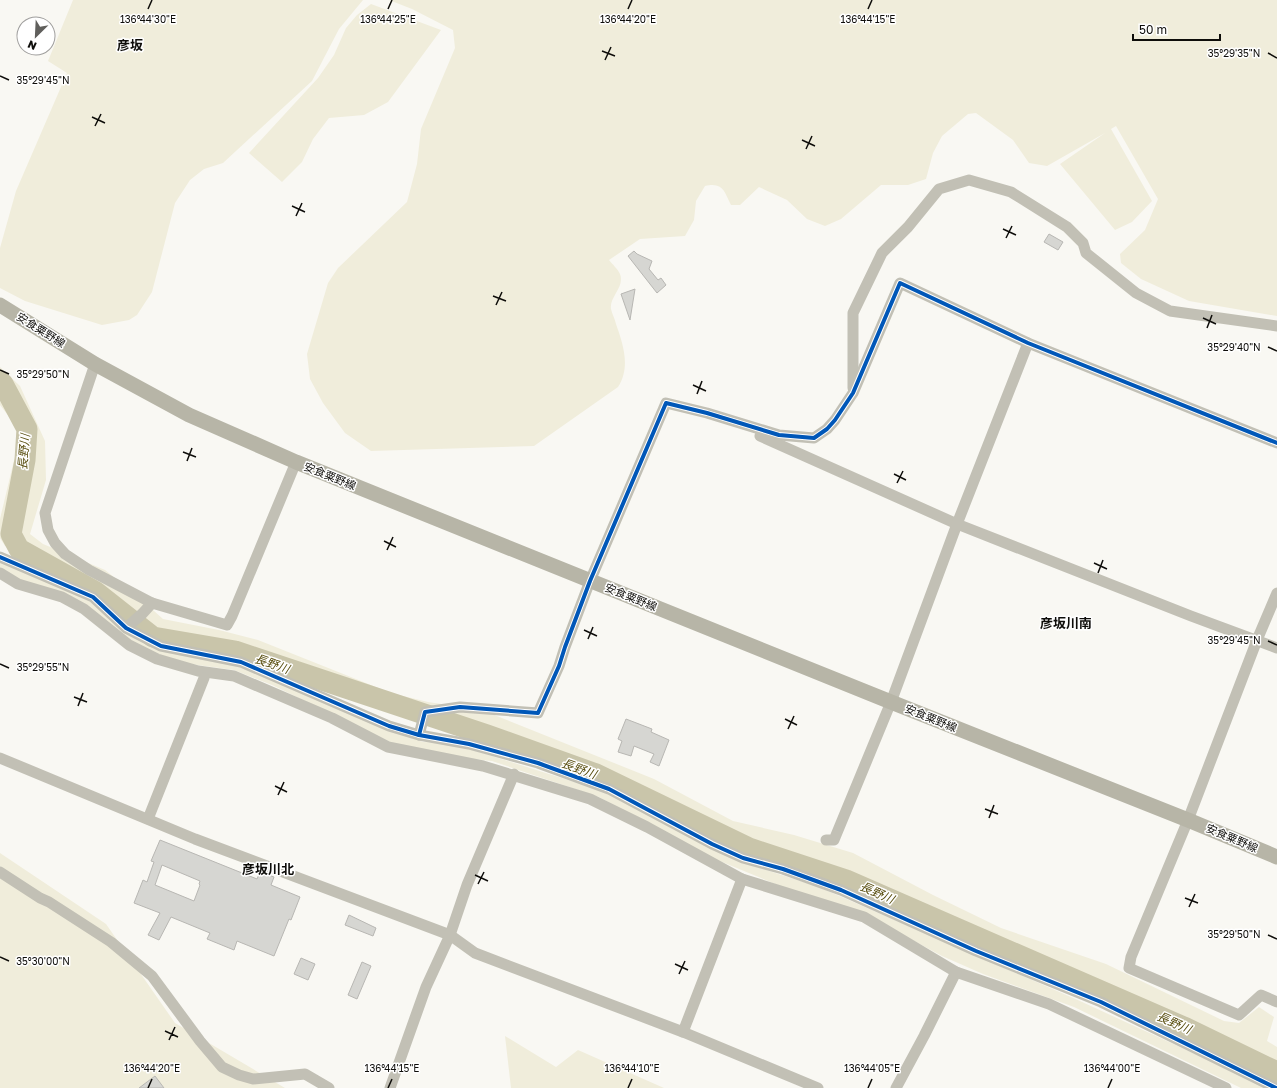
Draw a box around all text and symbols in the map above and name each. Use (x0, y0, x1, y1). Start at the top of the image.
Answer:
text: 136°44'30"E (120, 13, 176, 25)
text: 136°44'25"E (360, 13, 416, 25)
text: 136°44'20"E (600, 13, 656, 25)
text: 136°44'15"E (841, 13, 895, 25)
north arrow (16, 16, 56, 56)
scale bar (1133, 16, 1220, 42)
text: 50 m (1139, 22, 1167, 37)
district label: 彦坂 (117, 37, 143, 53)
text: N (25, 38, 38, 53)
text: 35°29'35"N (1208, 47, 1260, 59)
text: 35°29'45"N (17, 74, 70, 86)
street label: 安食粟野線 (14, 309, 68, 350)
text: 35°29'40"N (1207, 341, 1261, 353)
text: 35°29'50"N (16, 368, 70, 380)
water label: 長野川 (14, 431, 33, 471)
street label: 安食粟野線 (302, 459, 358, 492)
street label: 安食粟野線 (603, 580, 659, 613)
district label: 彦坂川南 (1040, 615, 1092, 631)
text: 35°29'45"N (1208, 634, 1261, 646)
water label: 長野川 (253, 651, 294, 677)
text: 35°29'55"N (17, 661, 69, 673)
street label: 安食粟野線 (903, 701, 959, 734)
water label: 長野川 (560, 755, 601, 782)
street label: 安食粟野線 (1204, 821, 1260, 854)
district label: 彦坂川北 (242, 861, 294, 877)
water label: 長野川 (858, 878, 899, 908)
text: 35°29'50"N (1207, 928, 1261, 940)
text: 35°30'00"N (16, 955, 70, 967)
water label: 長野川 (1155, 1008, 1196, 1038)
text: 136°44'20"E (124, 1062, 180, 1074)
text: 136°44'15"E (365, 1062, 419, 1074)
text: 136°44'10"E (604, 1062, 660, 1074)
text: 136°44'05"E (844, 1062, 900, 1074)
text: 136°44'00"E (1084, 1062, 1140, 1074)

